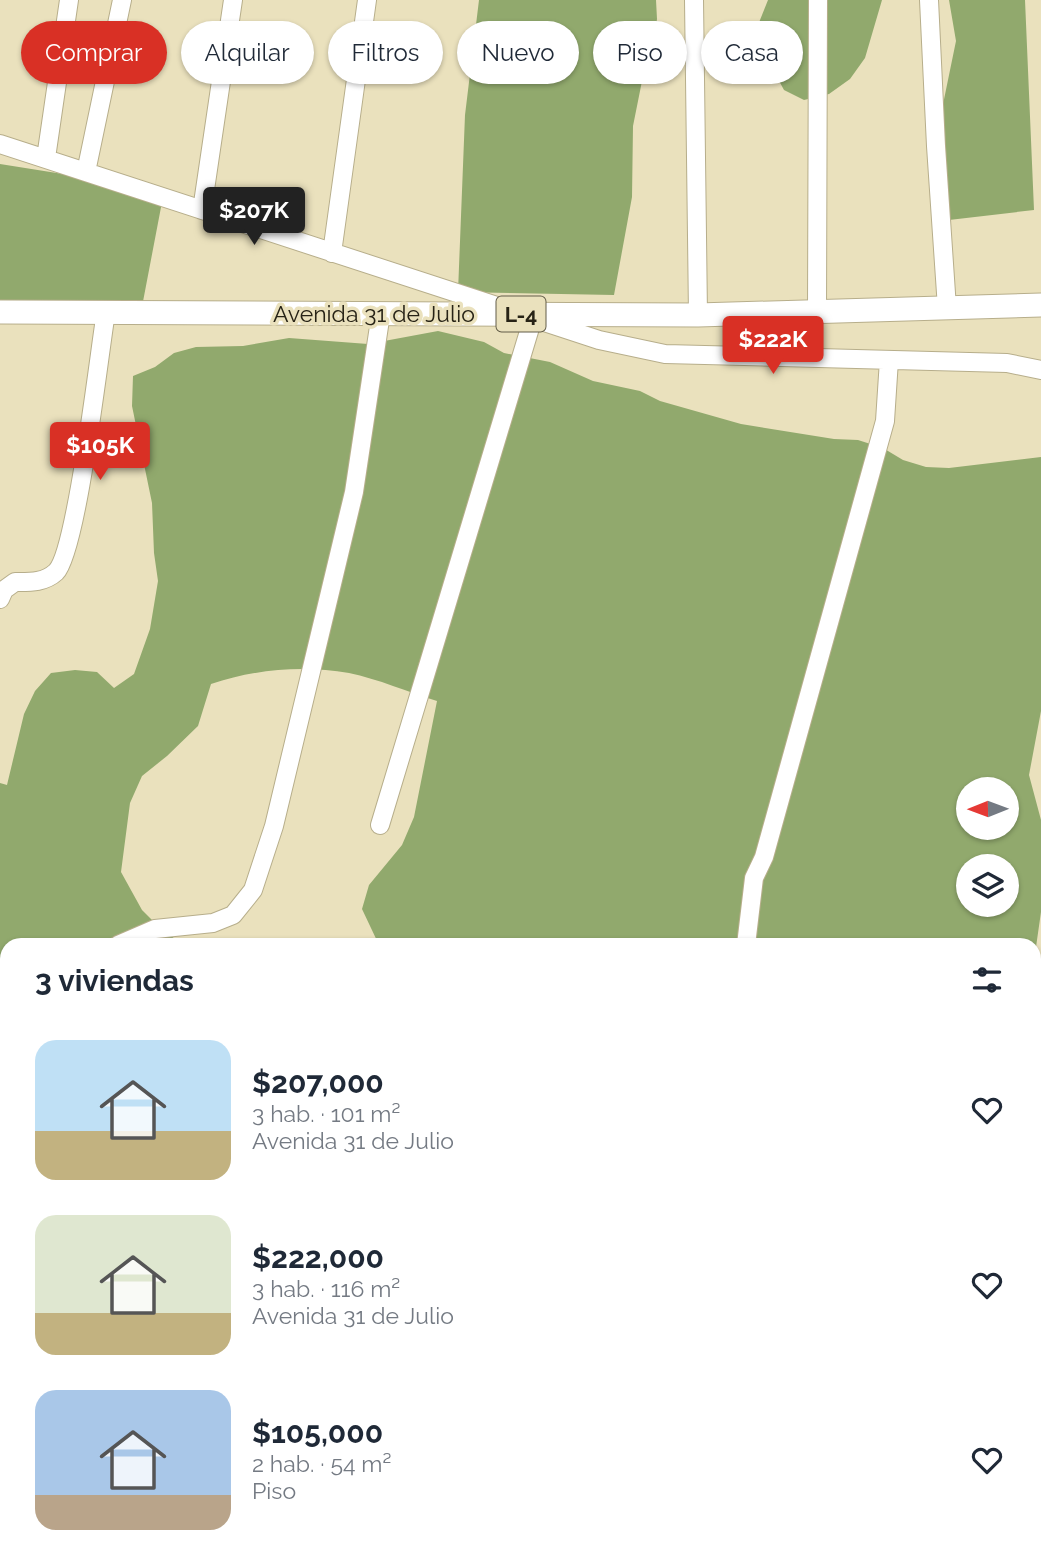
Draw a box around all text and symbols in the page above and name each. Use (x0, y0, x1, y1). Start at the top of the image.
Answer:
chip: Comprar (21, 21, 167, 84)
chip: Alquilar (181, 21, 314, 84)
chip: Filtros (328, 21, 443, 84)
chip: Nuevo (457, 21, 579, 84)
chip: Piso (593, 21, 687, 84)
chip: Casa (701, 21, 803, 84)
pin: $207K (205, 188, 303, 247)
text: $207K (219, 196, 289, 223)
road number: L-4 (496, 296, 546, 332)
street label: Avenida 31 de Julio (273, 300, 475, 327)
pin: $222K (724, 316, 822, 376)
text: $222K (739, 325, 807, 352)
pin: $105K (51, 422, 149, 482)
text: $105K (66, 431, 134, 458)
north arrow (956, 777, 1018, 840)
map controls (956, 777, 1019, 917)
button: layers (956, 854, 1019, 917)
icon: filters (968, 961, 1006, 999)
text: 3 viviendas (35, 963, 194, 998)
text: $207,000 (252, 1065, 384, 1100)
icon: home (91, 1068, 175, 1152)
icon: heart (968, 1091, 1006, 1129)
text: 3 hab. · 101 m² (252, 1100, 400, 1127)
text: Avenida 31 de Julio (252, 1127, 454, 1154)
text: $222,000 (252, 1240, 384, 1275)
icon: home (91, 1243, 175, 1327)
icon: heart (968, 1266, 1006, 1304)
text: 3 hab. · 116 m² (252, 1275, 400, 1302)
text: Avenida 31 de Julio (252, 1302, 454, 1329)
text: $105,000 (252, 1415, 383, 1450)
icon: home (91, 1418, 175, 1502)
icon: heart (968, 1441, 1006, 1479)
text: 2 hab. · 54 m² (252, 1450, 391, 1477)
text: Piso (252, 1477, 296, 1504)

